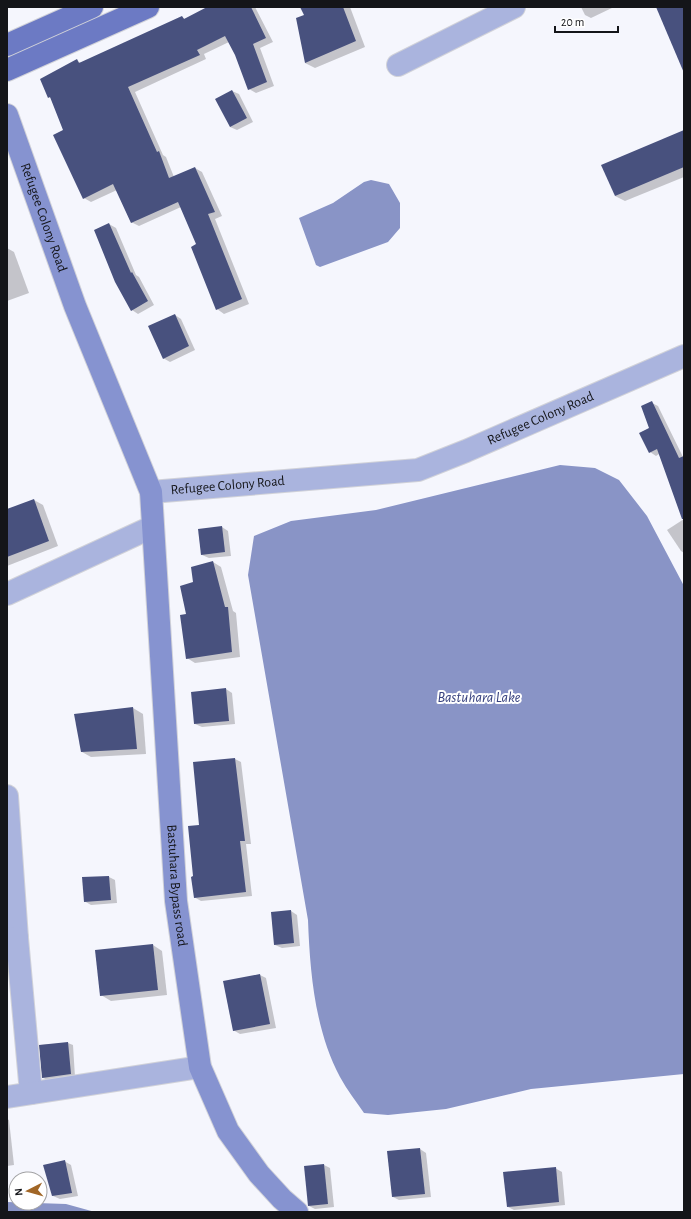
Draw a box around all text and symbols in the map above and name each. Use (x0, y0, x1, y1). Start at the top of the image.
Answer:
scale bar (555, 8, 618, 34)
text: 20 m (561, 16, 584, 28)
street label: Refugee Colony Road (18, 161, 69, 274)
street label: Refugee Colony Road (485, 389, 596, 448)
street label: Refugee Colony Road (170, 474, 285, 497)
water label: Bastuhara Lake (437, 690, 521, 705)
street label: Bastuhara Bypass road (164, 824, 189, 947)
north arrow (8, 1171, 48, 1211)
text: N (13, 1188, 24, 1196)

